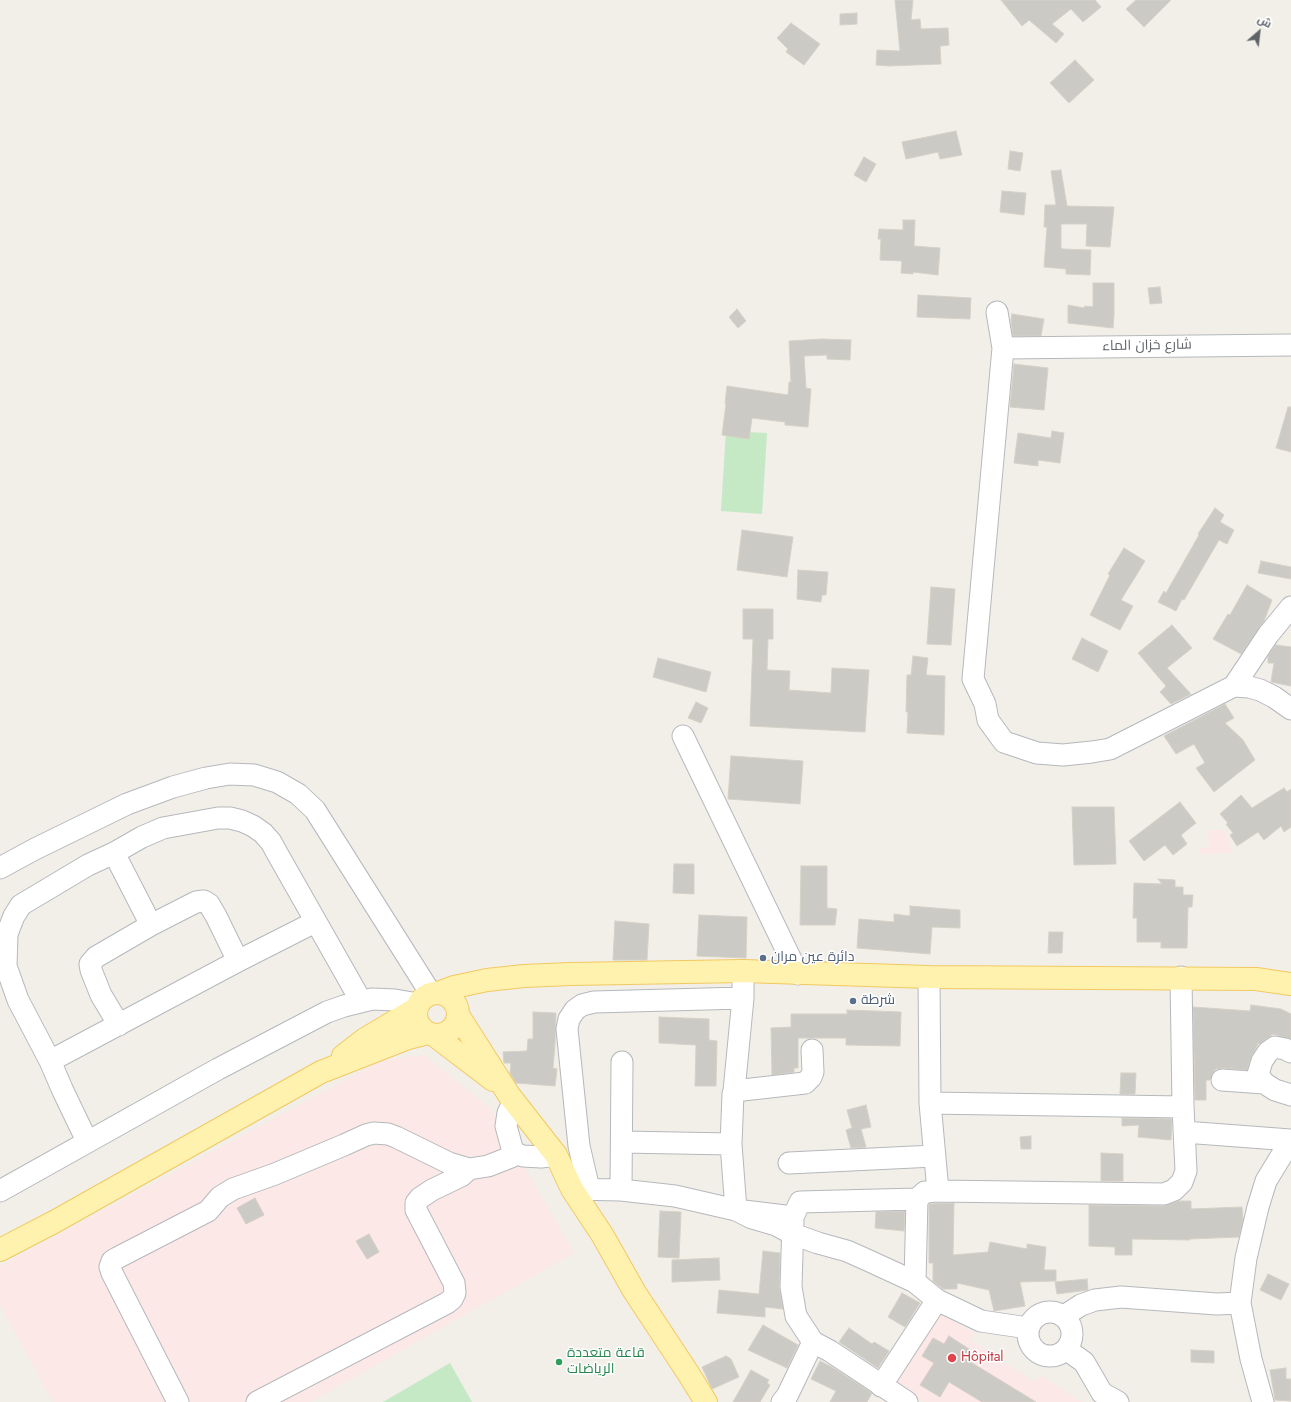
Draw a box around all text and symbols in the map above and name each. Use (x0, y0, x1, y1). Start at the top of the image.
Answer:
text: ش (1255, 11, 1275, 32)
north arrow (1239, 12, 1279, 52)
street label: شارع خزان الماء (1102, 337, 1192, 355)
place label: دائرة عين مران (771, 950, 855, 966)
marker: دائرة عين مران (758, 953, 768, 963)
place label: شرطة (861, 993, 895, 1009)
marker: شرطة (848, 996, 858, 1006)
place label: قاعة متعددة الرياضات (567, 1346, 645, 1378)
place label: Hôpital (961, 1350, 1004, 1366)
marker: Hôpital (946, 1352, 958, 1364)
marker: قاعة متعددة الرياضات (554, 1357, 564, 1367)

